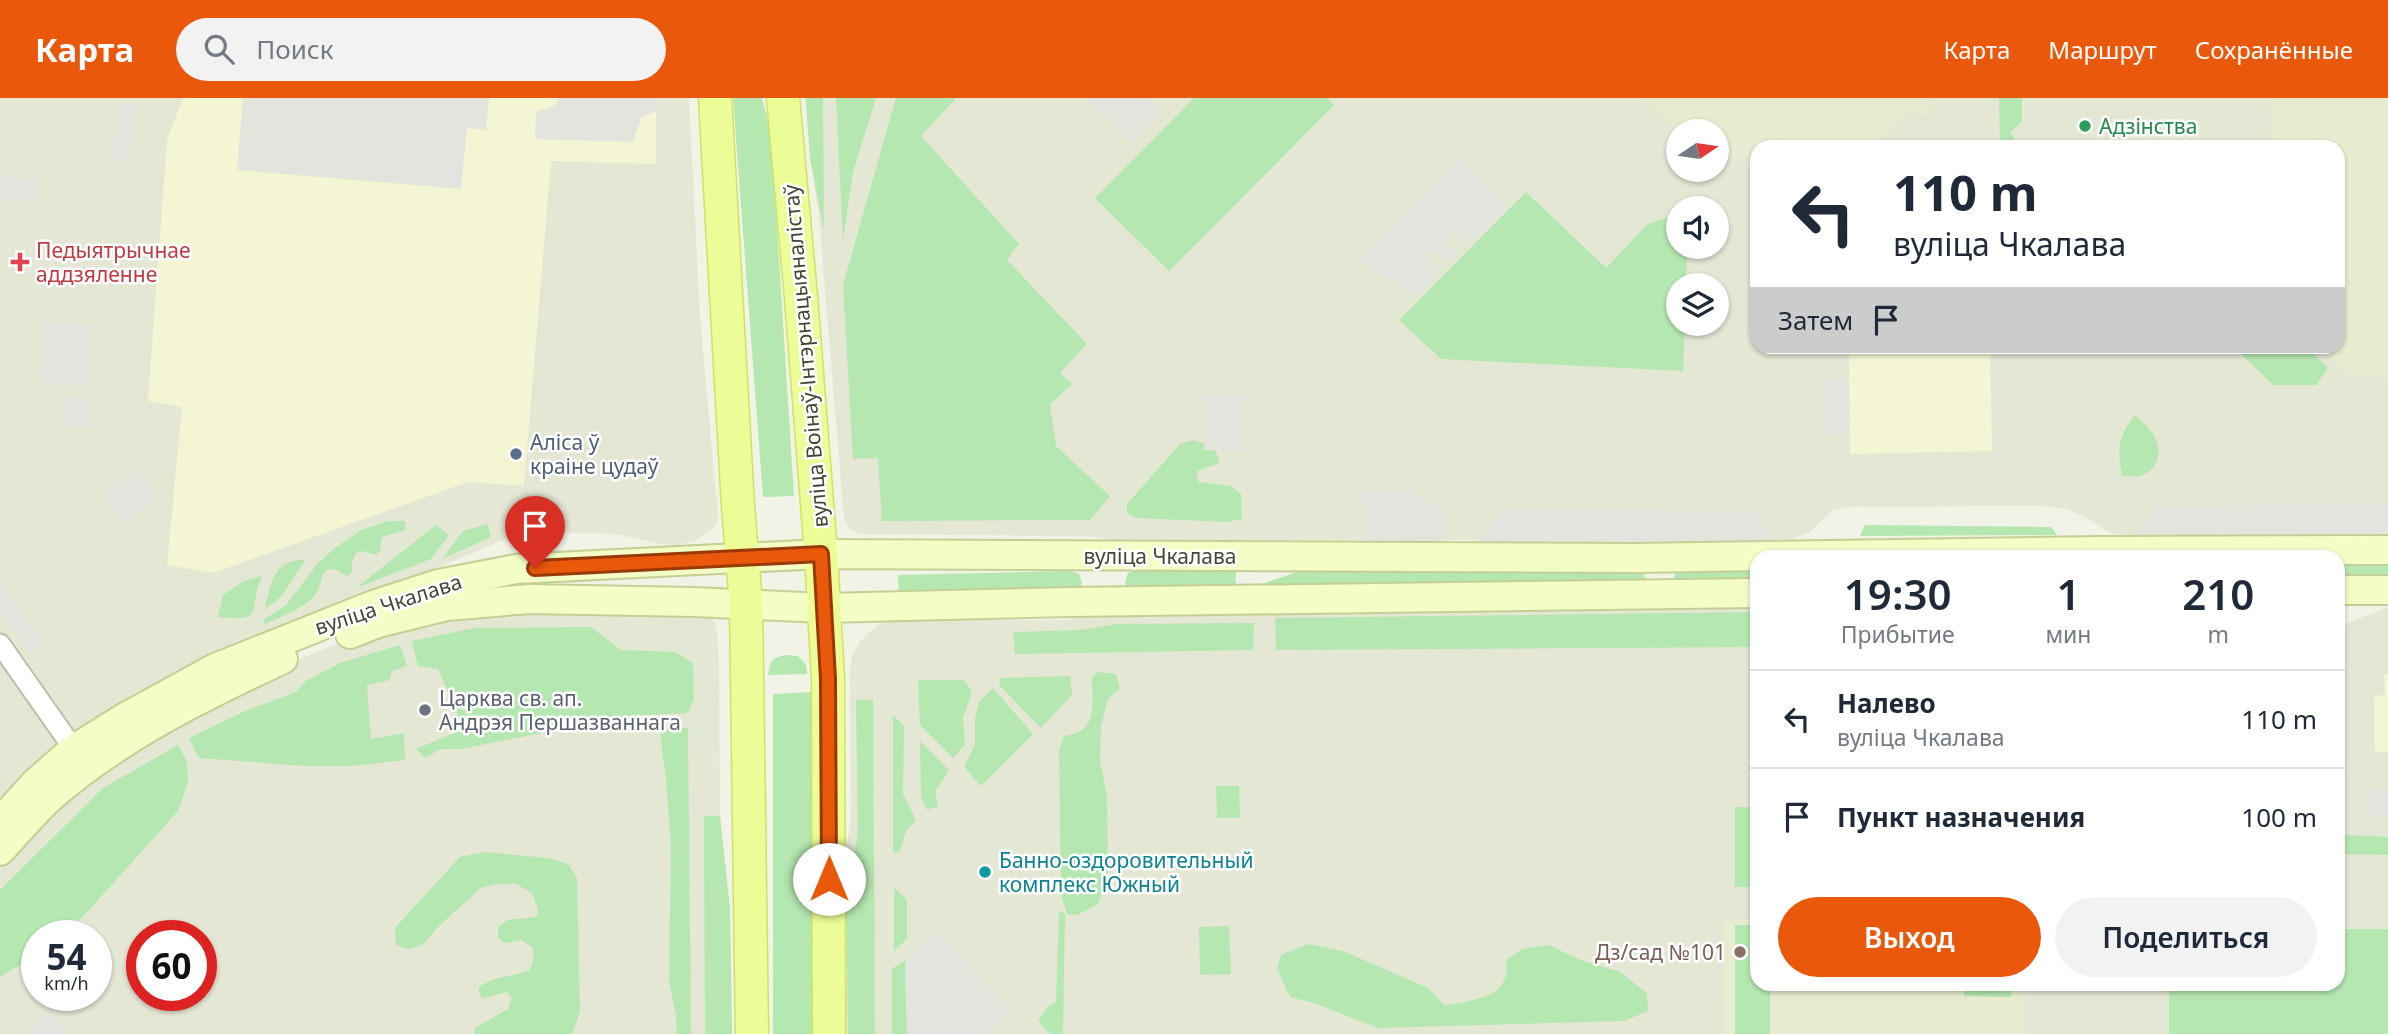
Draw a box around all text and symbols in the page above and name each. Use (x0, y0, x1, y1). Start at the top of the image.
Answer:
search box (176, 18, 666, 81)
text: Карта (35, 27, 134, 72)
icon: search (200, 30, 238, 68)
text: Поиск (256, 31, 333, 67)
text: Карта (1943, 33, 2010, 66)
text: Маршрут (2048, 33, 2157, 66)
text: Сохранённые (2195, 33, 2353, 66)
place label: Адзінства (2099, 112, 2197, 140)
marker: Адзінства (2077, 118, 2093, 134)
north arrow (1666, 119, 1729, 182)
map controls (1666, 119, 1729, 336)
text: 110 m (1893, 159, 2038, 225)
icon: left (1778, 168, 1869, 259)
street label: вуліца Воінаў-Інтэрнацыяналістаў (776, 183, 834, 529)
button: sound (1666, 196, 1729, 259)
text: вуліца Чкалава (1893, 222, 2126, 265)
place label: Педыятрычнае аддзяленне (36, 236, 191, 288)
marker: Педыятрычнае аддзяленне (10, 252, 30, 272)
button: layers (1666, 273, 1729, 336)
icon: arrive (1867, 301, 1905, 339)
text: Затем (1778, 302, 1853, 338)
place label: Аліса ў краіне цудаў (530, 428, 659, 480)
marker: Аліса ў краіне цудаў (508, 446, 524, 462)
pin (505, 496, 565, 568)
icon: arrive (516, 507, 554, 545)
street label: вуліца Чкалава (1083, 542, 1237, 570)
text: 19:30 (1844, 565, 1952, 622)
text: 1 (2056, 565, 2080, 622)
text: 210 (2182, 565, 2254, 622)
street label: вуліца Чкалава (311, 567, 465, 641)
text: Прибытие (1841, 618, 1955, 650)
text: мин (2045, 618, 2091, 650)
text: m (2207, 618, 2229, 650)
place label: Царква св. ап. Андрэя Першазваннага (439, 684, 681, 736)
text: Налево (1837, 685, 1936, 721)
icon: left (1778, 700, 1816, 738)
text: 110 m (2241, 701, 2317, 737)
marker: Царква св. ап. Андрэя Першазваннага (417, 702, 433, 718)
text: вуліца Чкалава (1837, 721, 2005, 753)
icon: arrive (1778, 798, 1816, 836)
text: Пункт назначения (1837, 799, 2085, 835)
text: 100 m (2241, 799, 2317, 835)
position arrow (792, 842, 866, 916)
place label: Банно-оздоровительный комплекс Южный (999, 846, 1253, 898)
marker: Банно-оздоровительный комплекс Южный (977, 864, 993, 880)
button: Выход (1778, 897, 2041, 977)
button: Поделиться (2055, 897, 2317, 977)
speed limit sign: 60 (126, 920, 217, 1011)
text: 54 (46, 933, 87, 980)
place label: Дз/сад №101 (1595, 938, 1726, 966)
marker: Дз/сад №101 (1732, 944, 1748, 960)
text: km/h (44, 971, 89, 995)

